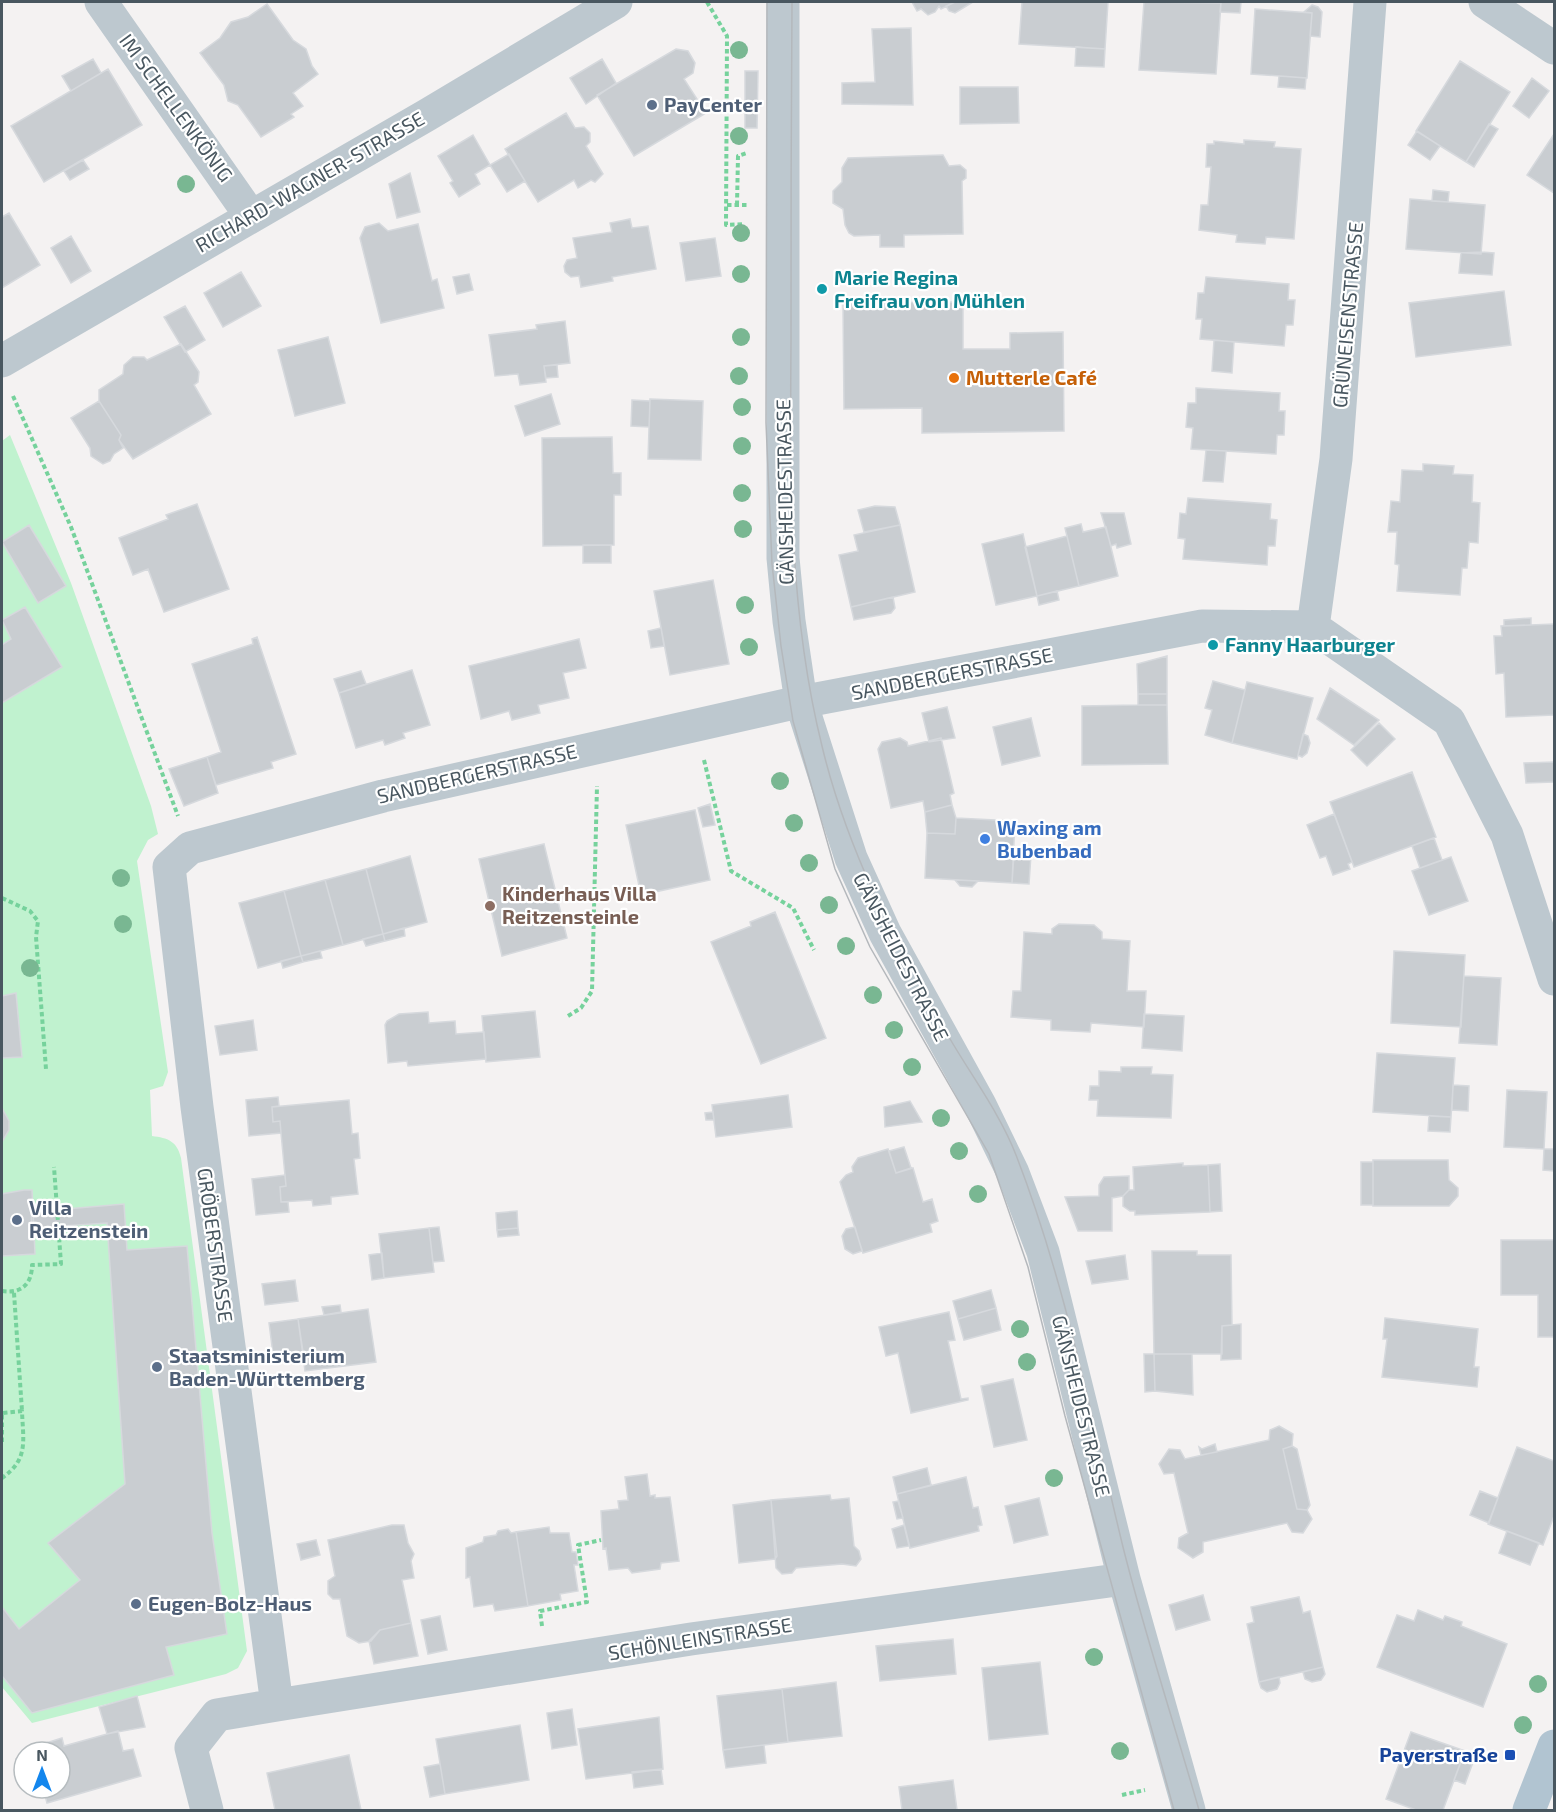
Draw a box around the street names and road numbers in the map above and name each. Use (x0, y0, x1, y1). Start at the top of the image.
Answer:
street label: IM SCHELLENKÖNIG (115, 29, 239, 186)
street label: RICHARD-WAGNER-STRASSE (191, 106, 428, 257)
street label: GRÜNEISENSTRASSE (1327, 221, 1367, 409)
street label: GÄNSHEIDESTRASSE (770, 399, 798, 585)
street label: SANDBERGERSTRASSE (849, 642, 1054, 704)
street label: SANDBERGERSTRASSE (374, 738, 579, 808)
street label: GÄNSHEIDESTRASSE (849, 868, 955, 1045)
street label: GRÖBERSTRASSE (193, 1166, 239, 1324)
street label: GÄNSHEIDESTRASSE (1048, 1313, 1116, 1499)
street label: SCHÖNLEINSTRASSE (606, 1612, 793, 1664)

